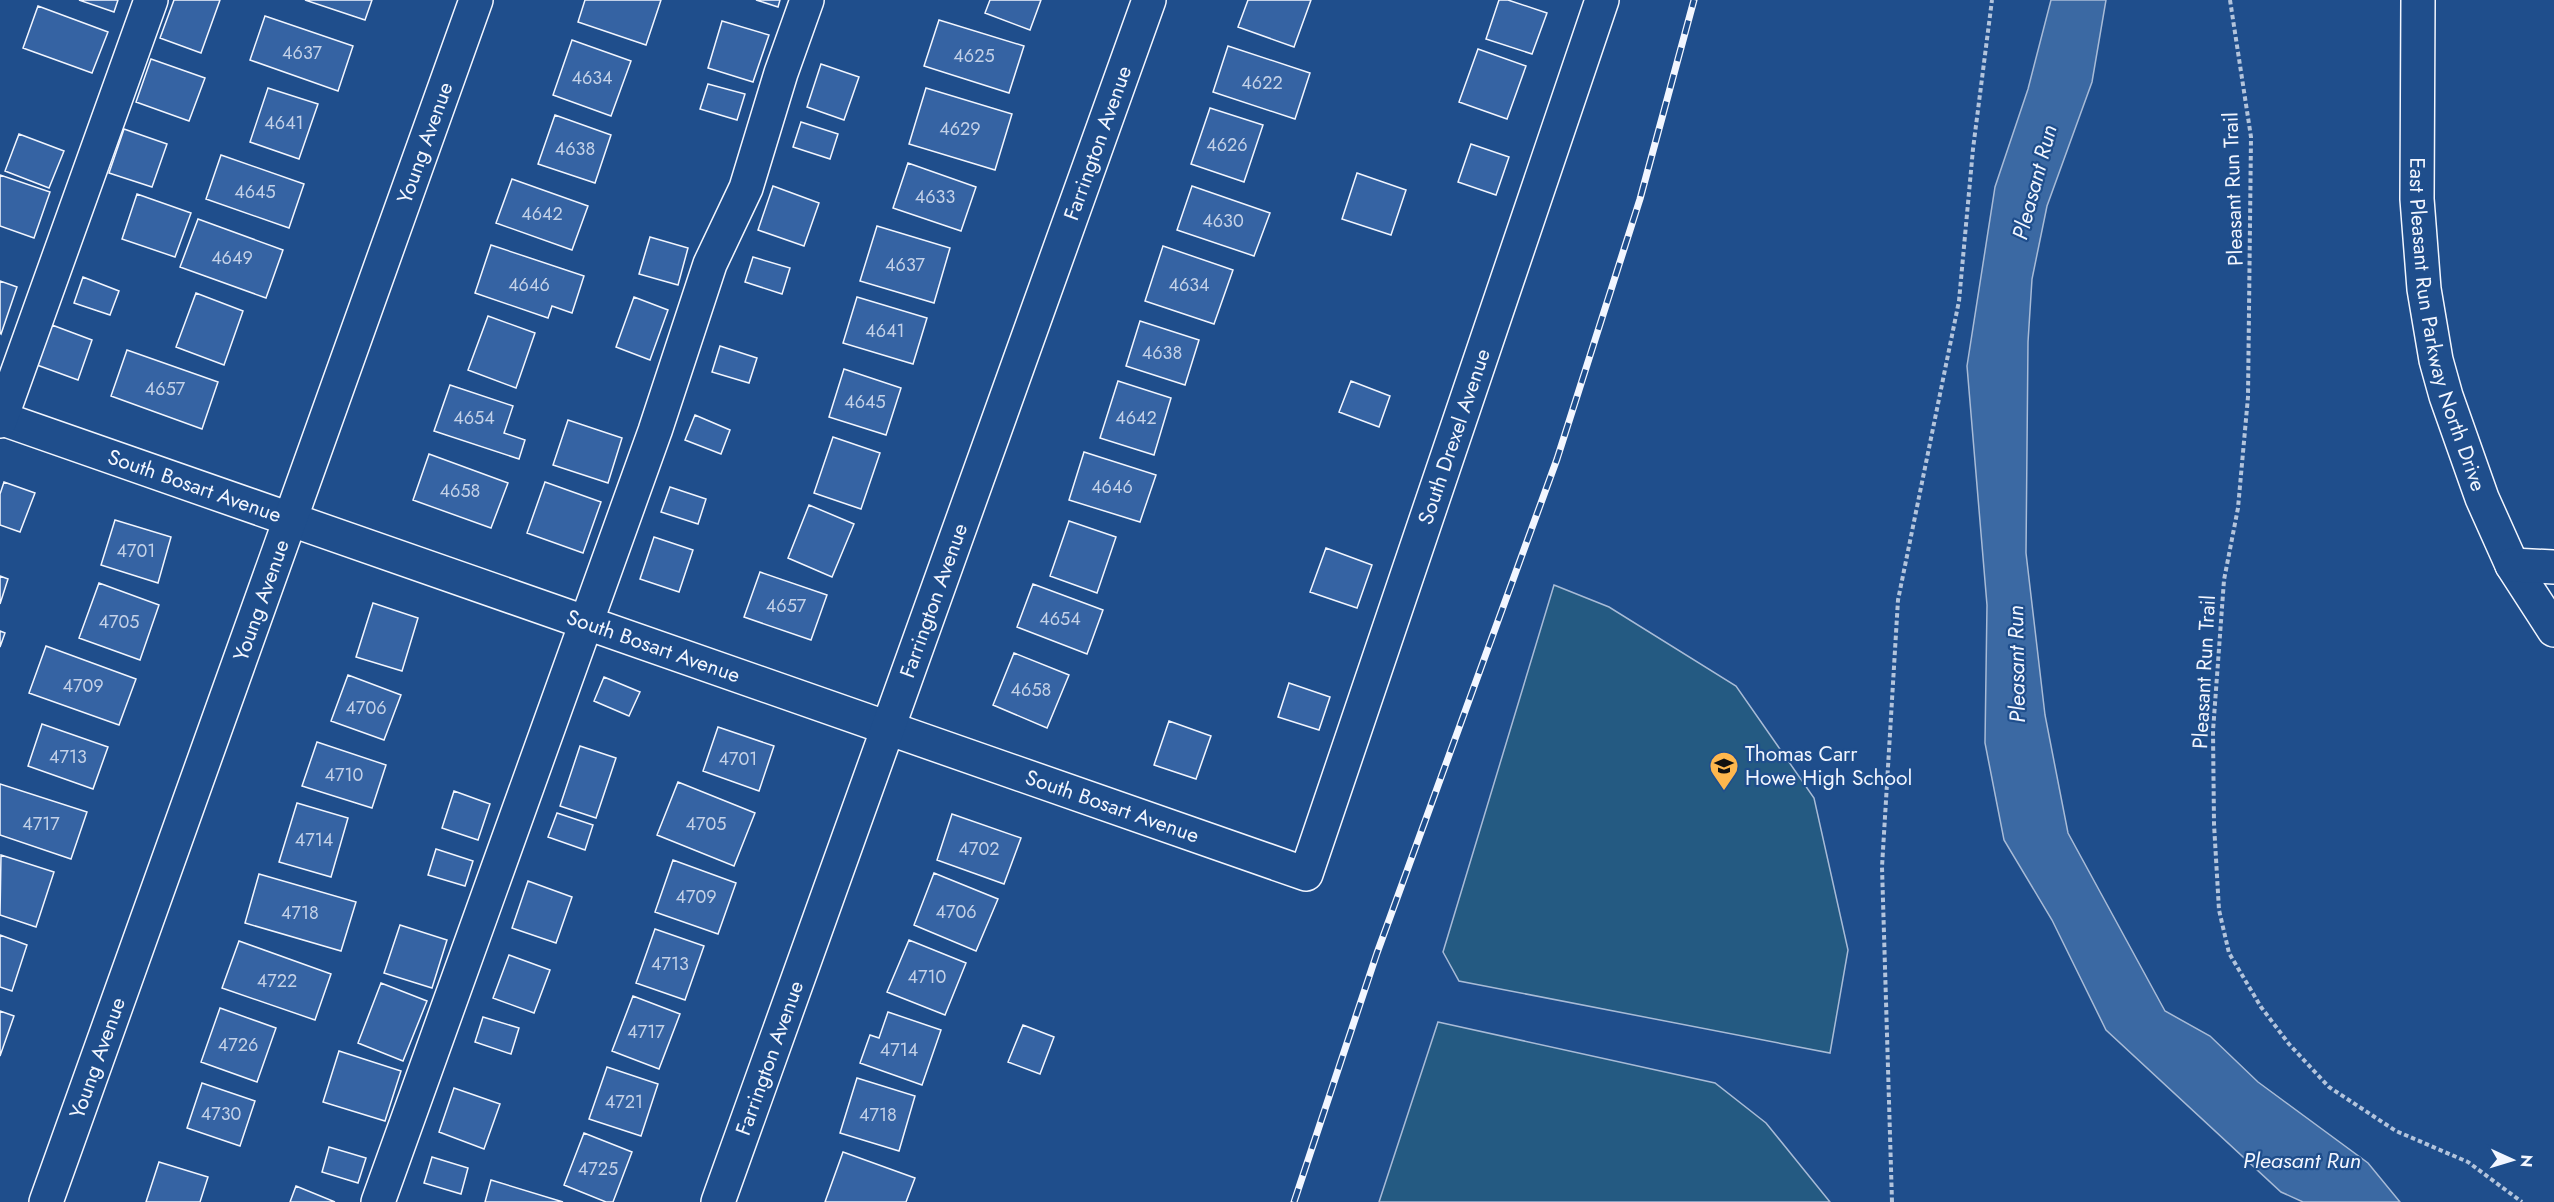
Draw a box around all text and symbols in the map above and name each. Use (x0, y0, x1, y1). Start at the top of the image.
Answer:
house number: 4637 (282, 40, 322, 66)
house number: 4625 (953, 43, 995, 69)
street label: Farrington Avenue (1056, 61, 1139, 224)
house number: 4634 (571, 65, 613, 91)
house number: 4622 (1241, 70, 1283, 96)
street label: Young Avenue (389, 78, 461, 208)
house number: 4641 (264, 110, 304, 136)
street label: Pleasant Run Trail (2215, 112, 2251, 266)
house number: 4629 (939, 116, 981, 142)
water label: Pleasant Run (2003, 121, 2065, 243)
house number: 4626 (1206, 132, 1248, 158)
house number: 4638 (555, 136, 595, 162)
street label: East Pleasant Run Parkway North Drive (2402, 157, 2494, 496)
house number: 4645 (234, 179, 276, 205)
house number: 4633 (915, 184, 955, 210)
house number: 4642 (521, 201, 563, 227)
house number: 4630 (1202, 208, 1244, 234)
house number: 4649 (211, 245, 253, 271)
house number: 4637 (885, 252, 925, 278)
house number: 4646 (508, 272, 550, 298)
house number: 4634 (1168, 272, 1210, 298)
house number: 4641 (865, 318, 905, 344)
house number: 4638 (1142, 340, 1182, 366)
street label: South Drexel Avenue (1410, 345, 1498, 529)
house number: 4657 (145, 376, 186, 402)
house number: 4645 (844, 389, 886, 415)
house number: 4654 (453, 405, 495, 431)
house number: 4642 (1115, 405, 1157, 431)
street label: South Bosart Avenue (104, 442, 286, 530)
house number: 4646 (1091, 474, 1133, 500)
house number: 4658 (440, 478, 480, 504)
street label: Farrington Avenue (892, 519, 975, 682)
street label: Young Avenue (226, 535, 297, 665)
house number: 4701 (117, 538, 155, 564)
house number: 4657 (766, 593, 807, 619)
street label: Pleasant Run Trail (2185, 594, 2223, 750)
street label: South Bosart Avenue (562, 602, 744, 690)
water label: Pleasant Run (1999, 605, 2033, 723)
house number: 4654 (1039, 606, 1081, 632)
house number: 4705 (99, 609, 139, 635)
house number: 4709 (62, 673, 104, 699)
house number: 4658 (1011, 677, 1051, 703)
house number: 4706 (345, 695, 387, 721)
place label: Thomas Carr Howe High School (1745, 739, 1912, 793)
house number: 4713 (49, 744, 87, 770)
house number: 4701 (719, 746, 757, 772)
school or university icon: Thomas Carr Howe High School (1708, 750, 1740, 792)
house number: 4710 (325, 762, 364, 788)
street label: South Bosart Avenue (1021, 762, 1203, 851)
house number: 4717 (22, 811, 60, 837)
house number: 4705 (686, 811, 726, 837)
house number: 4714 (295, 827, 333, 853)
house number: 4702 (959, 836, 1000, 862)
house number: 4709 (675, 884, 717, 910)
house number: 4706 (935, 899, 977, 925)
house number: 4718 (281, 900, 319, 926)
house number: 4713 (651, 951, 689, 977)
house number: 4710 (908, 964, 947, 990)
house number: 4722 (257, 968, 297, 994)
street label: Farrington Avenue (728, 976, 811, 1139)
street label: Young Avenue (62, 993, 133, 1123)
house number: 4717 (627, 1019, 665, 1045)
house number: 4726 (218, 1032, 258, 1058)
house number: 4714 (880, 1037, 918, 1063)
house number: 4721 (605, 1089, 643, 1115)
house number: 4730 (201, 1101, 241, 1127)
house number: 4718 (859, 1102, 897, 1128)
north arrow (2482, 1130, 2542, 1190)
water label: Pleasant Run (2243, 1144, 2361, 1176)
text: N (2515, 1154, 2538, 1168)
house number: 4725 (578, 1156, 618, 1182)

